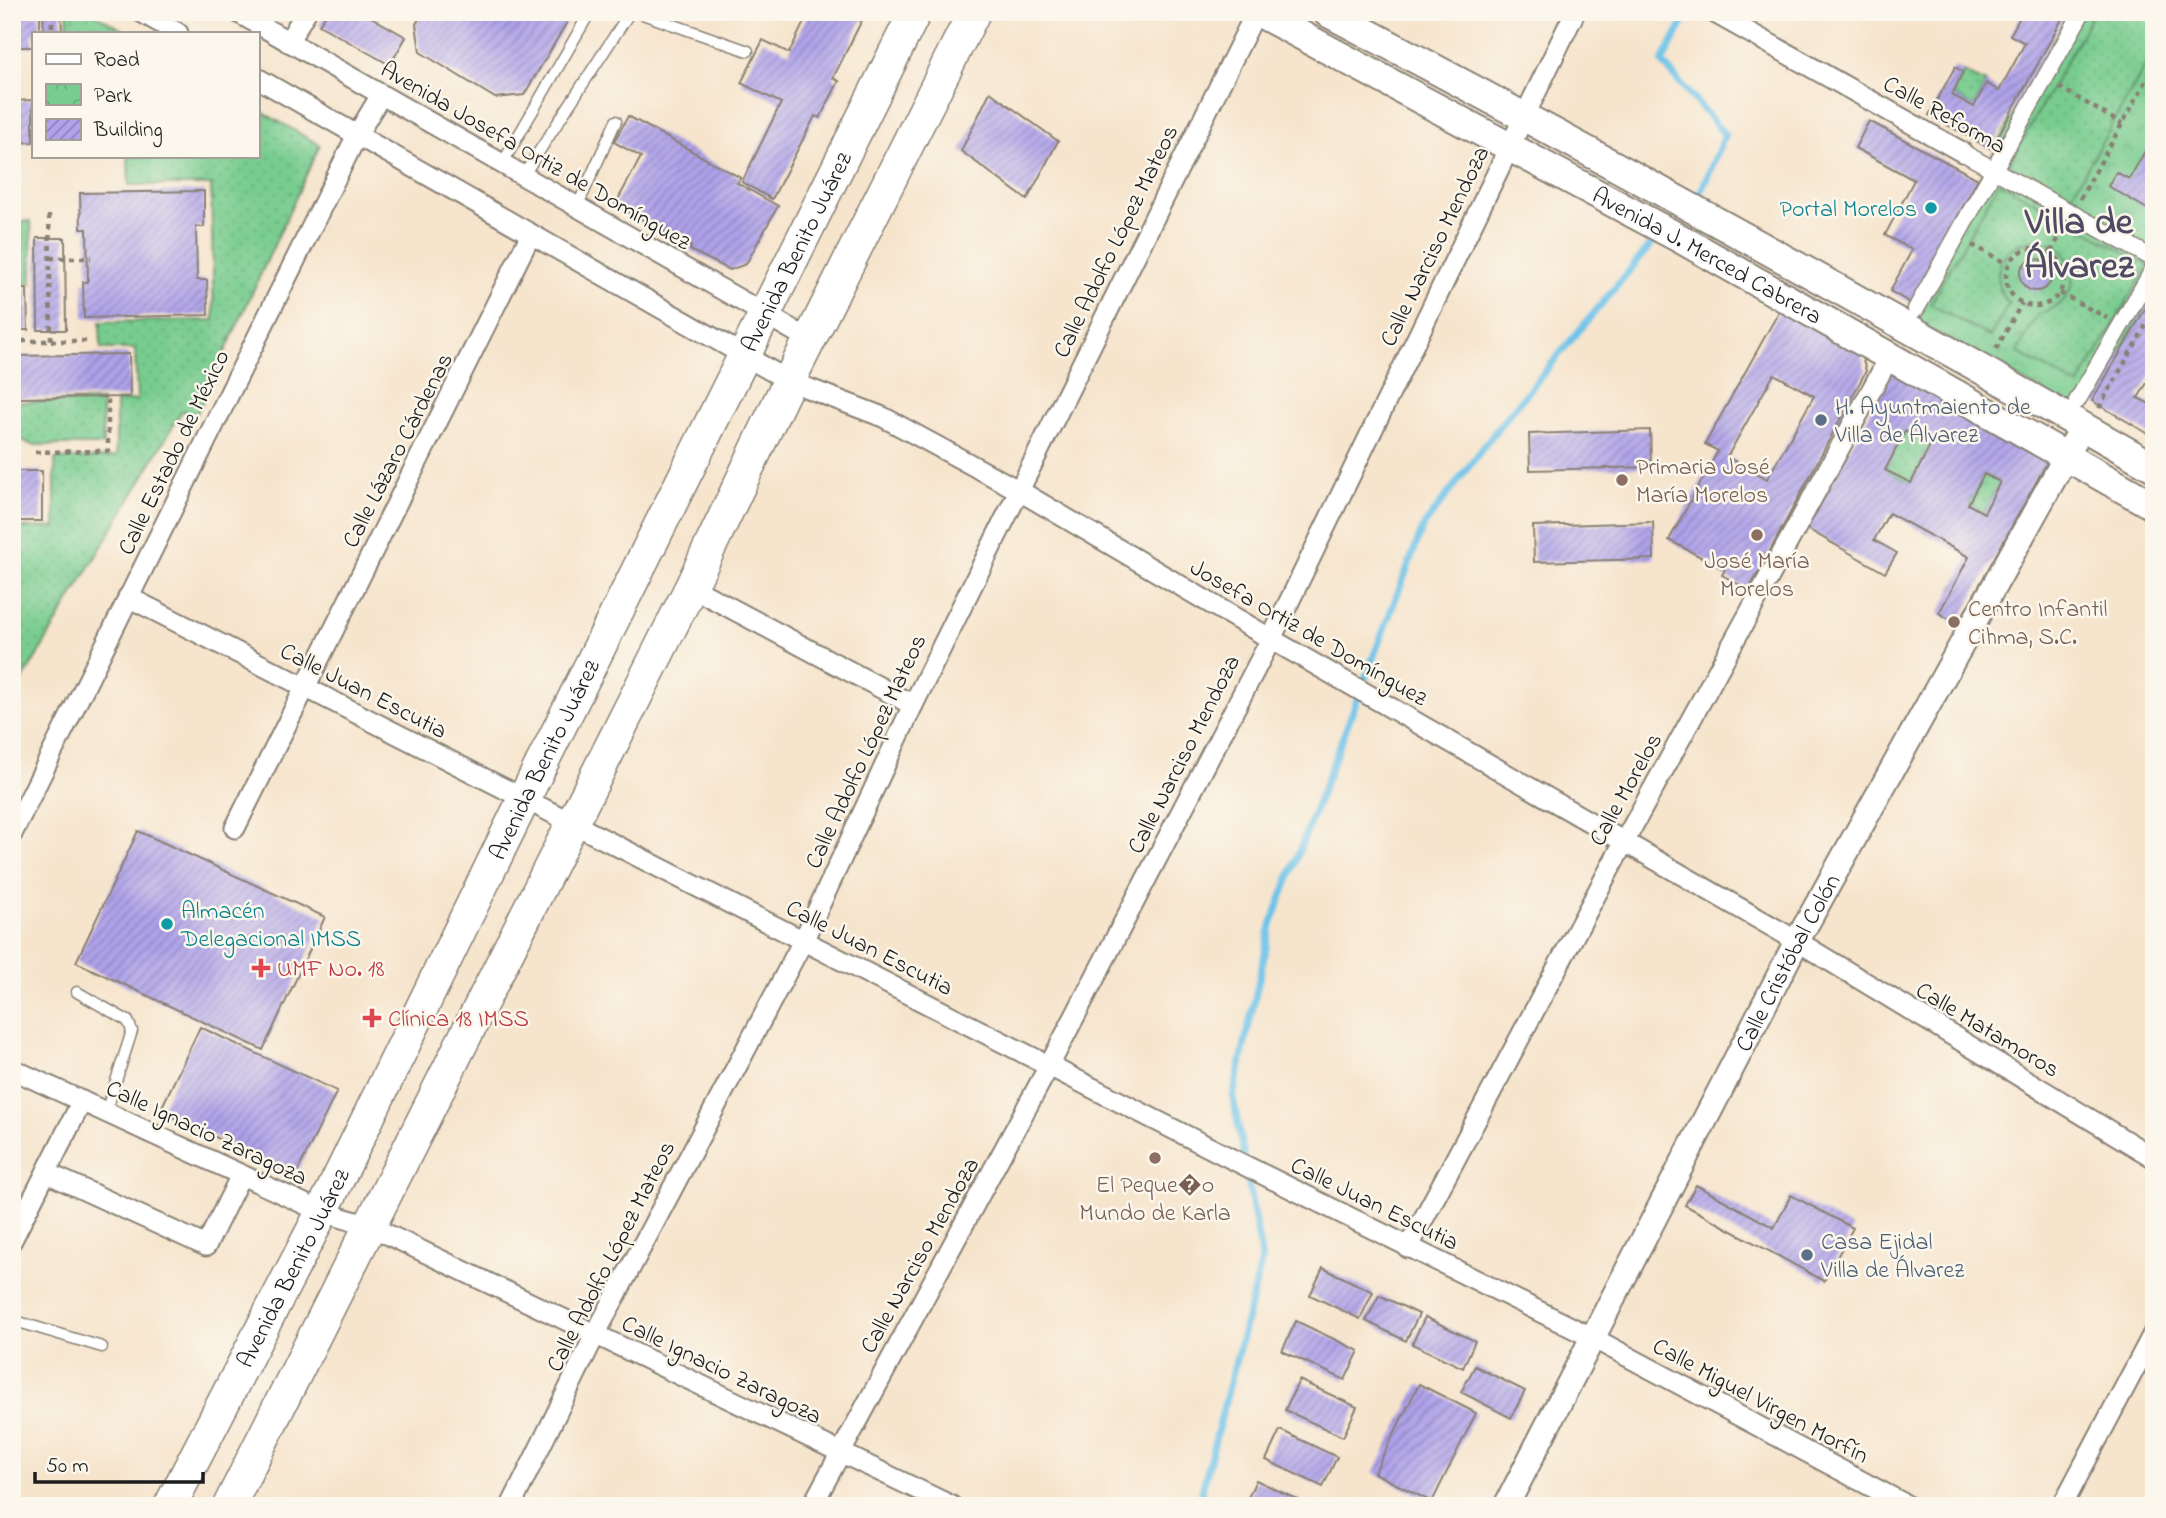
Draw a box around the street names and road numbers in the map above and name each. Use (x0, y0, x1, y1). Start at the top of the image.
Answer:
street label: Avenida Josefa Ortiz de Domínguez (373, 54, 697, 261)
street label: Calle Reforma (1876, 68, 2012, 165)
street label: Calle Adolfo López Mateos (1046, 120, 1189, 365)
street label: Calle Narciso Mendoza (1372, 141, 1500, 353)
street label: Avenida Benito Juárez (734, 146, 863, 359)
street label: Avenida J. Merced Cabrera (1585, 179, 1828, 335)
street label: Calle Estado de México (110, 345, 240, 562)
street label: Calle Lázaro Cárdenas (335, 347, 464, 555)
street label: Josefa Ortiz de Domínguez (1182, 552, 1434, 717)
street label: Calle Adolfo López Mateos (797, 629, 937, 875)
street label: Calle Juan Escutia (273, 635, 453, 749)
street label: Calle Narciso Mendoza (1120, 649, 1251, 861)
street label: Avenida Benito Juárez (482, 653, 611, 867)
street label: Calle Morelos (1582, 727, 1673, 853)
street label: Calle Cristóbal Colón (1728, 868, 1851, 1059)
street label: Calle Juan Escutia (779, 892, 959, 1006)
street label: Calle Matamoros (1908, 974, 2065, 1088)
street label: Calle Ignacio Zaragoza (99, 1072, 313, 1196)
street label: Calle Adolfo López Mateos (539, 1135, 686, 1379)
street label: Calle Juan Escutia (1284, 1149, 1464, 1261)
street label: Calle Narciso Mendoza (853, 1152, 990, 1361)
street label: Avenida Benito Juárez (229, 1162, 361, 1375)
street label: Calle Ignacio Zaragoza (615, 1308, 827, 1435)
street label: Calle Miguel Virgen Morfín (1645, 1330, 1874, 1474)

